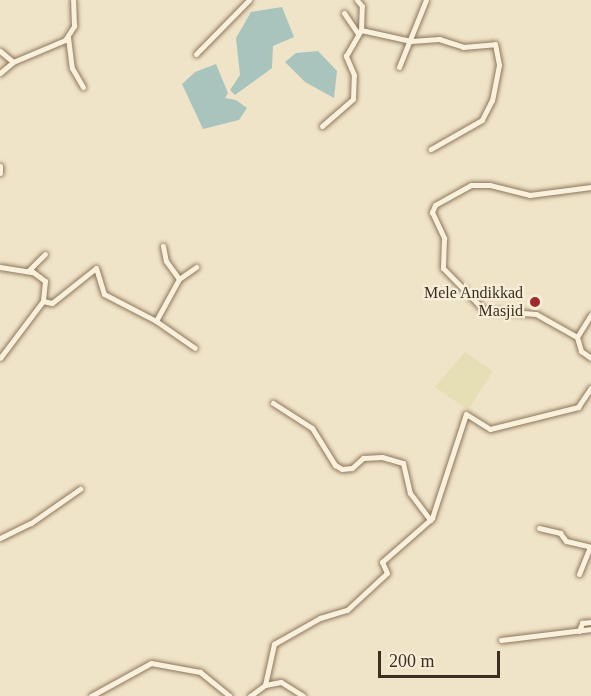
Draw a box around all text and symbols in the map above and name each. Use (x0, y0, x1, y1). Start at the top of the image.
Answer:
place label: Mele Andikkad Masjid (423, 283, 523, 321)
marker: Mele Andikkad Masjid (528, 295, 542, 309)
scale bar (381, 639, 502, 677)
text: 200 m (389, 651, 435, 671)

